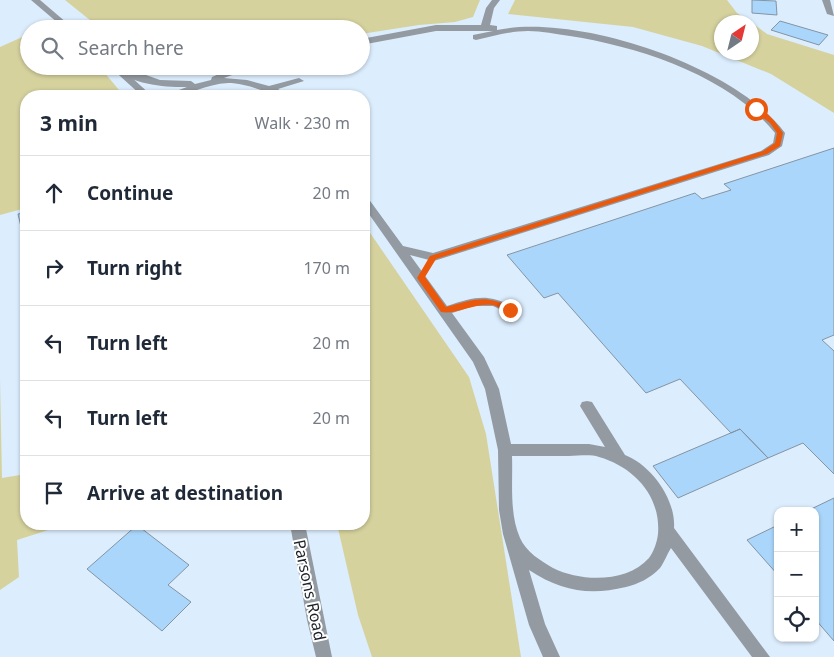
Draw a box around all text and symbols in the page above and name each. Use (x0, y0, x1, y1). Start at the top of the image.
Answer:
north arrow (714, 15, 759, 60)
search box (20, 20, 370, 75)
icon: search (38, 34, 66, 62)
text: Search here (78, 35, 184, 61)
route start (745, 98, 768, 121)
text: 3 min (40, 109, 98, 137)
text: Walk · 230 m (255, 112, 350, 134)
icon: ahead (40, 179, 68, 207)
text: Continue (87, 180, 173, 206)
text: 20 m (313, 182, 350, 204)
icon: right (40, 254, 68, 282)
text: Turn right (87, 255, 182, 281)
text: 170 m (303, 257, 350, 279)
route end (499, 299, 522, 322)
icon: left (40, 329, 68, 357)
text: Turn left (87, 330, 168, 356)
text: 20 m (313, 332, 350, 354)
icon: left (40, 404, 68, 432)
text: Turn left (87, 405, 168, 431)
text: 20 m (313, 407, 350, 429)
icon: arrive (40, 479, 68, 507)
text: Arrive at destination (87, 480, 283, 506)
map controls (774, 507, 819, 642)
button: + (774, 507, 819, 552)
street label: Parsons Road (289, 537, 331, 643)
button: − (774, 552, 819, 597)
button: locate (774, 597, 819, 642)

